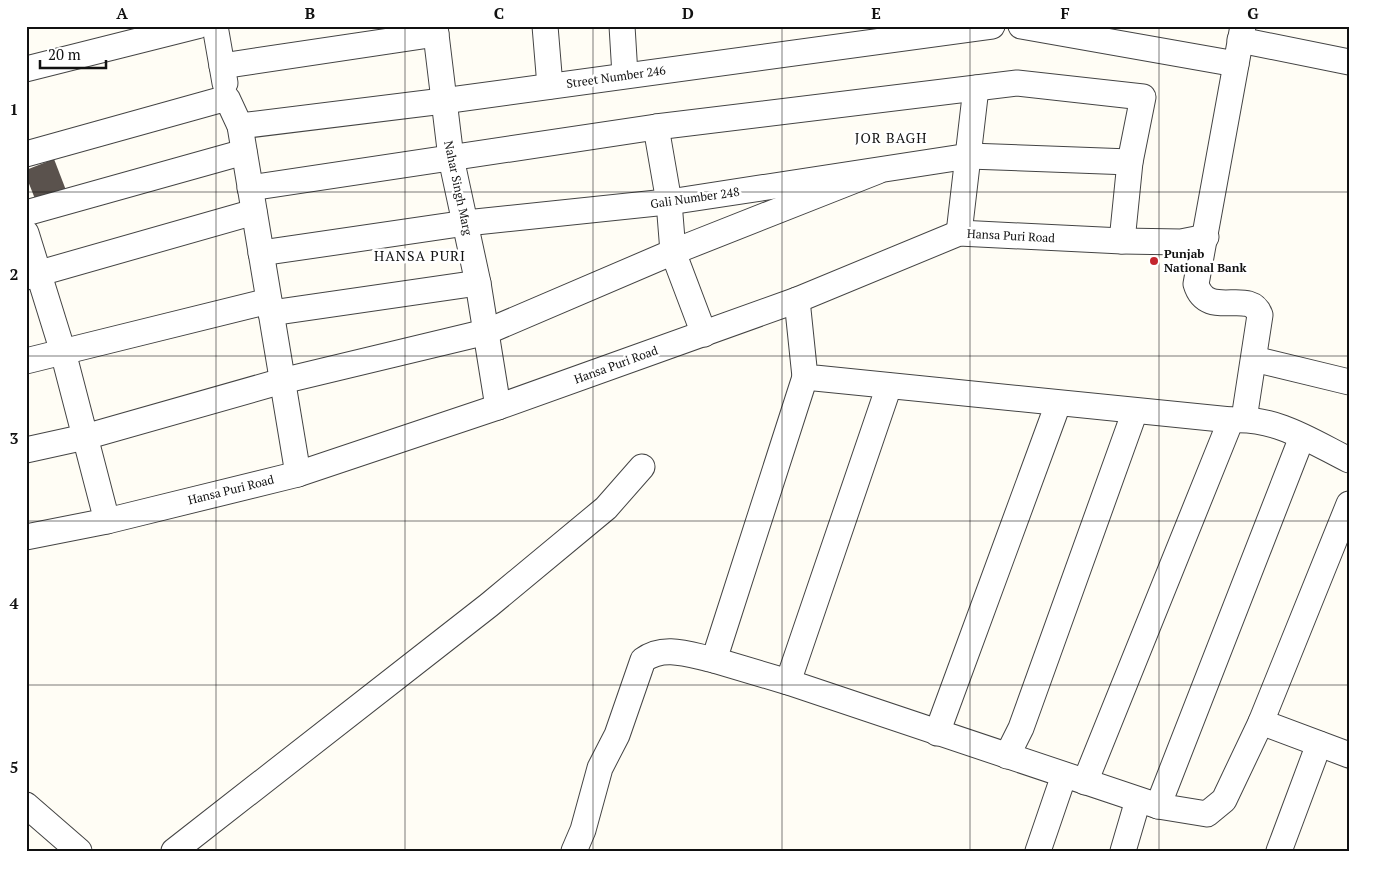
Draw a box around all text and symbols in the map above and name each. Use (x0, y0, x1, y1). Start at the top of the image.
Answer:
text: A (116, 2, 128, 24)
text: B (305, 2, 315, 24)
text: C (494, 2, 504, 24)
text: D (682, 2, 694, 24)
text: E (871, 2, 881, 24)
text: F (1060, 2, 1070, 24)
text: G (1247, 2, 1259, 24)
scale bar (40, 38, 106, 70)
text: 20 m (48, 44, 81, 64)
street label: Street Number 246 (565, 62, 667, 91)
text: 1 (9, 98, 19, 120)
district label: JOR BAGH (855, 128, 927, 147)
street label: Nahar Singh Marg (441, 139, 476, 237)
street label: Gali Number 248 (649, 184, 740, 211)
street label: Hansa Puri Road (967, 226, 1056, 245)
district label: HANSA PURI (374, 246, 466, 265)
place label: Punjab National Bank (1164, 246, 1247, 275)
marker: Punjab National Bank (1148, 255, 1160, 267)
text: 2 (9, 263, 19, 285)
street label: Hansa Puri Road (572, 342, 660, 387)
text: 3 (9, 427, 19, 449)
street label: Hansa Puri Road (186, 472, 276, 507)
text: 4 (9, 592, 19, 614)
text: 5 (9, 756, 19, 778)

